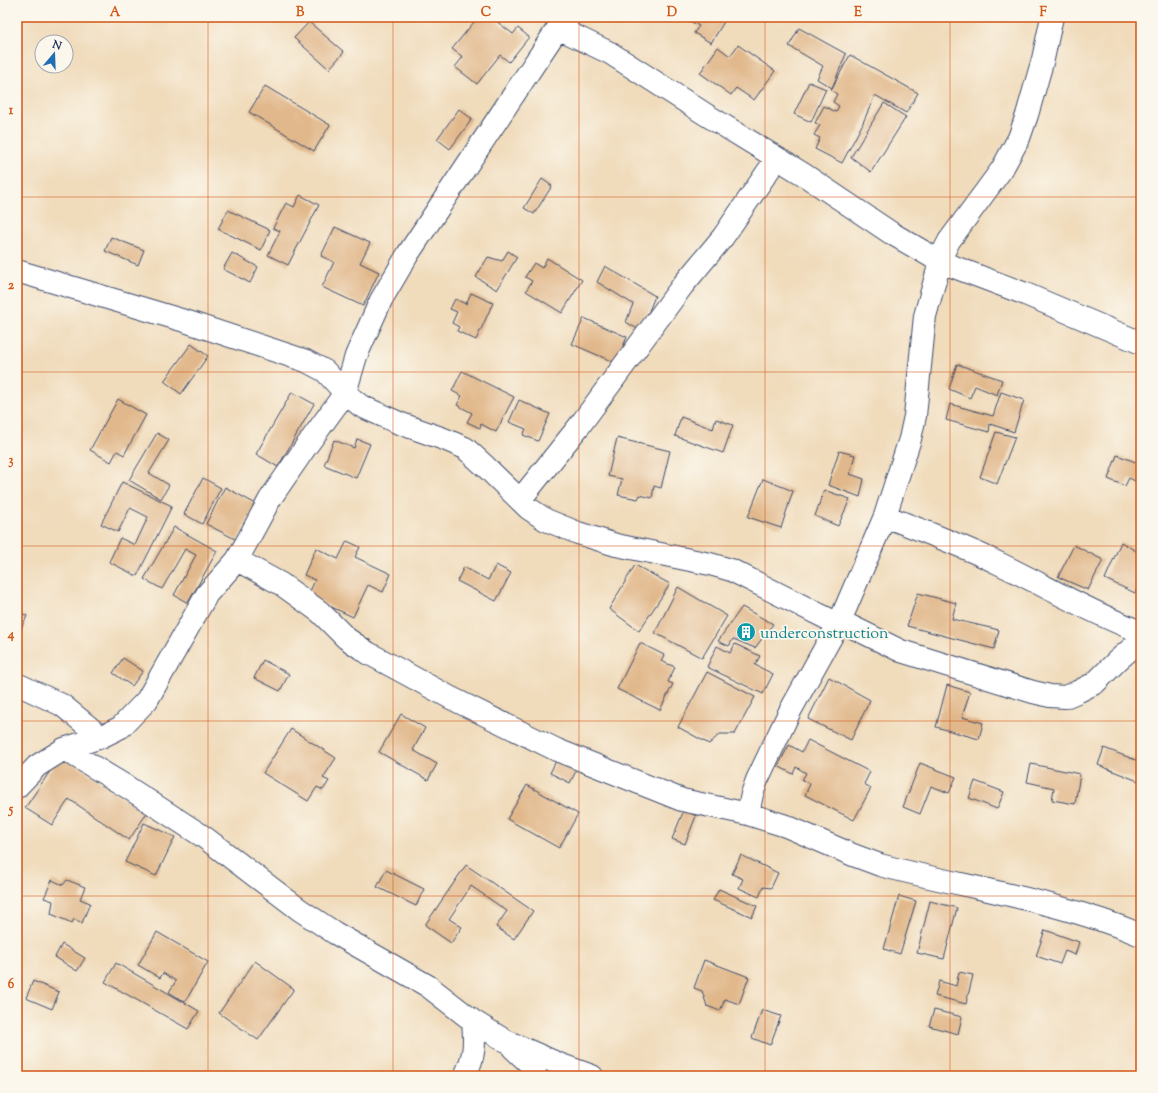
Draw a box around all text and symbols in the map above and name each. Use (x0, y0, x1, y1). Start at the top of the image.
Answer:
text: A (110, 4, 121, 22)
text: B (296, 4, 305, 22)
text: C (481, 4, 491, 22)
text: D (667, 4, 677, 22)
text: E (854, 4, 862, 22)
text: F (1039, 4, 1047, 22)
north arrow (34, 34, 74, 74)
text: N (49, 36, 64, 55)
text: 1 (9, 102, 14, 120)
text: 2 (8, 277, 15, 295)
text: 3 (8, 452, 14, 470)
building icon: underconstruction (735, 621, 757, 643)
place label: underconstruction (760, 623, 889, 646)
text: 4 (7, 626, 15, 644)
text: 5 (8, 801, 14, 819)
text: 6 (8, 976, 15, 994)

